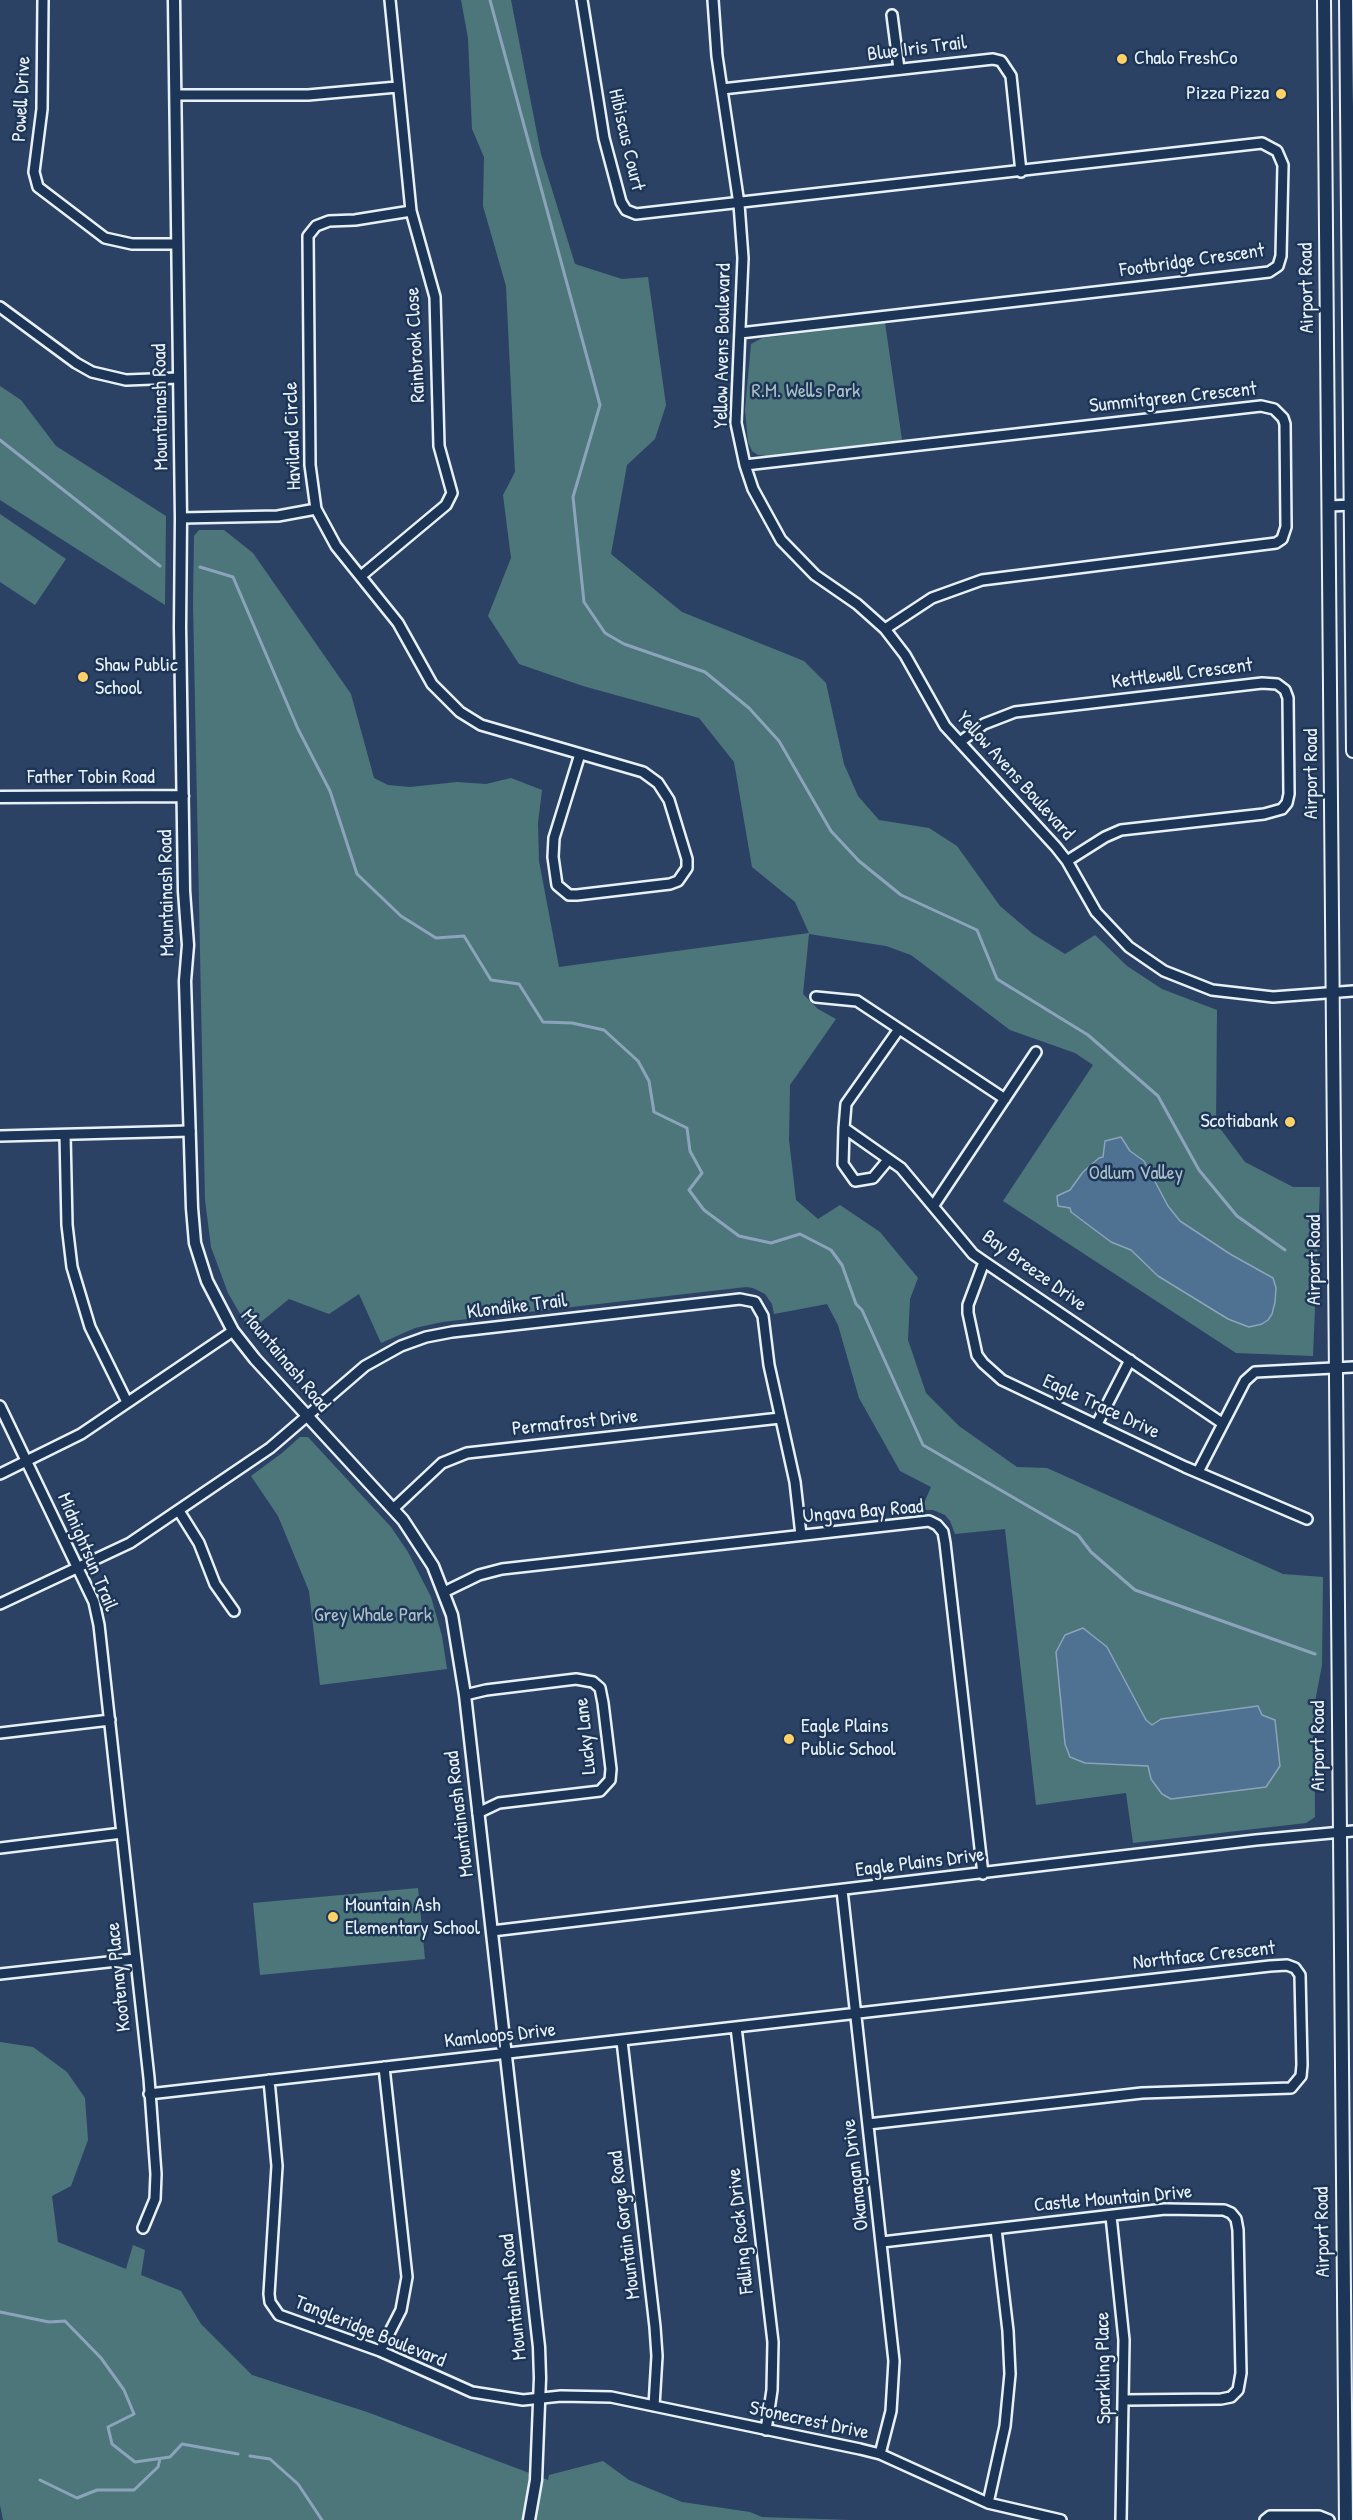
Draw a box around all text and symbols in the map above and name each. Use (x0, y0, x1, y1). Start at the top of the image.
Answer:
street label: Blue Iris Trail (866, 31, 968, 67)
place label: Chalo FreshCo (1134, 47, 1237, 71)
marker: Chalo FreshCo (1115, 52, 1129, 66)
street label: Powell Drive (8, 56, 36, 142)
place label: Pizza Pizza (1186, 82, 1269, 106)
street label: Hibiscus Court (603, 87, 649, 193)
marker: Pizza Pizza (1274, 87, 1288, 101)
street label: Footbridge Crescent (1118, 239, 1266, 283)
street label: Airport Road (1294, 243, 1320, 333)
street label: Yellow Avens Boulevard (710, 263, 736, 429)
street label: Rainbrook Close (401, 287, 431, 403)
street label: Mountainash Road (148, 344, 174, 470)
street label: Summitgreen Crescent (1088, 377, 1258, 419)
park label: R.M. Wells Park (752, 380, 860, 404)
street label: Haviland Circle (279, 381, 307, 491)
street label: Kettlewell Crescent (1110, 653, 1254, 695)
place label: Shaw Public School (95, 654, 178, 701)
marker: Shaw Public School (76, 670, 90, 684)
street label: Yellow Avens Boulevard (951, 707, 1079, 845)
street label: Airport Road (1300, 729, 1324, 819)
street label: Father Tobin Road (27, 766, 155, 790)
street label: Mountainash Road (154, 830, 180, 956)
place label: Scotiabank (1200, 1110, 1278, 1134)
marker: Scotiabank (1283, 1115, 1297, 1129)
park label: Odlum Valley (1089, 1162, 1183, 1186)
street label: Airport Road (1303, 1215, 1327, 1305)
street label: Bay Breeze Drive (977, 1225, 1091, 1317)
street label: Klondike Trail (466, 1289, 568, 1325)
street label: Mountainash Road (235, 1305, 335, 1417)
street label: Eagle Trace Drive (1039, 1369, 1163, 1445)
street label: Permafrost Drive (511, 1404, 639, 1442)
street label: Midnightsun Trail (51, 1489, 123, 1615)
street label: Ungava Bay Road (802, 1495, 924, 1529)
park label: Grey Whale Park (314, 1604, 432, 1628)
street label: Lucky Lane (570, 1697, 602, 1775)
street label: Airport Road (1307, 1701, 1331, 1791)
place label: Eagle Plains Public School (801, 1715, 896, 1762)
marker: Eagle Plains Public School (782, 1732, 796, 1746)
street label: Mountainash Road (440, 1750, 480, 1878)
street label: Eagle Plains Drive (854, 1843, 986, 1883)
place label: Mountain Ash Elementary School (345, 1894, 480, 1941)
marker: Mountain Ash Elementary School (326, 1910, 340, 1924)
street label: Kootenay Place (101, 1921, 137, 2033)
street label: Northface Crescent (1132, 1937, 1276, 1975)
street label: Kamloops Drive (443, 2018, 557, 2054)
street label: Okanagan Drive (837, 2118, 875, 2232)
street label: Mountain Gorge Road (604, 2149, 646, 2301)
street label: Falling Rock Drive (722, 2167, 760, 2295)
street label: Castle Mountain Drive (1033, 2180, 1193, 2218)
street label: Airport Road (1310, 2187, 1336, 2277)
street label: Mountainash Road (495, 2233, 533, 2361)
street label: Tangleridge Boulevard (291, 2291, 449, 2373)
street label: Sparkling Place (1091, 2312, 1117, 2424)
street label: Stonecrest Drive (747, 2397, 871, 2445)

